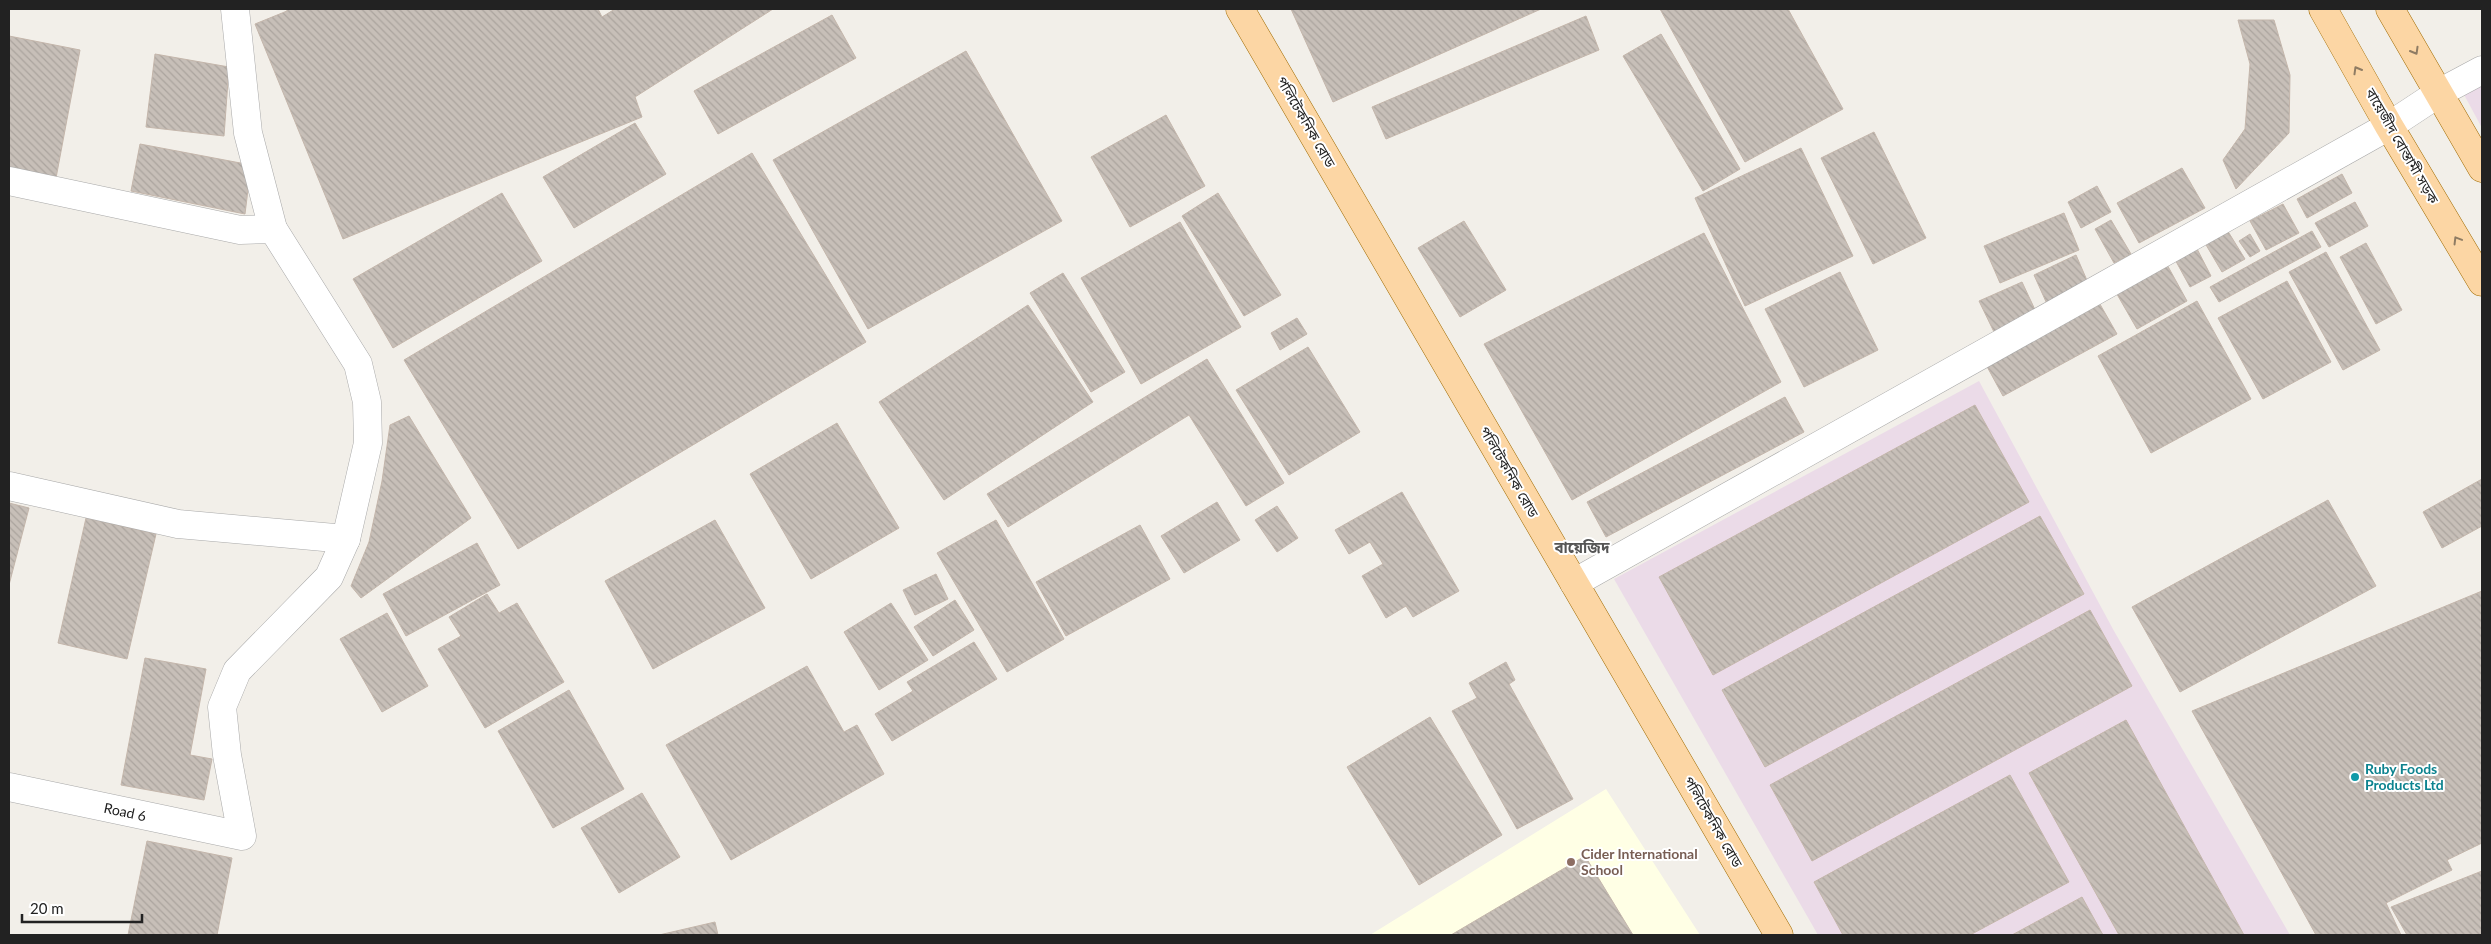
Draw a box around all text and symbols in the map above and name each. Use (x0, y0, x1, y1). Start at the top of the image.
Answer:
one-way arrow (2408, 46, 2418, 55)
one-way arrow (2354, 66, 2364, 75)
street label: পলিটেকনিক রোড (1274, 73, 1340, 171)
street label: বায়েজীদ বোস্তামী সড়ক (2362, 84, 2443, 207)
one-way arrow (2454, 237, 2464, 246)
street label: পলিটেকনিক রোড (1477, 423, 1543, 521)
district label: বায়েজিদ (1554, 538, 1610, 556)
place label: Ruby Foods Products Ltd (2365, 760, 2444, 793)
marker: Ruby Foods Products Ltd (2349, 771, 2361, 783)
street label: পলিটেকনিক রোড (1681, 773, 1747, 871)
street label: Road 6 (102, 799, 148, 824)
place label: Cider International School (1581, 845, 1698, 878)
marker: Cider International School (1565, 856, 1577, 868)
scale bar (22, 892, 142, 924)
text: 20 m (30, 899, 64, 917)

